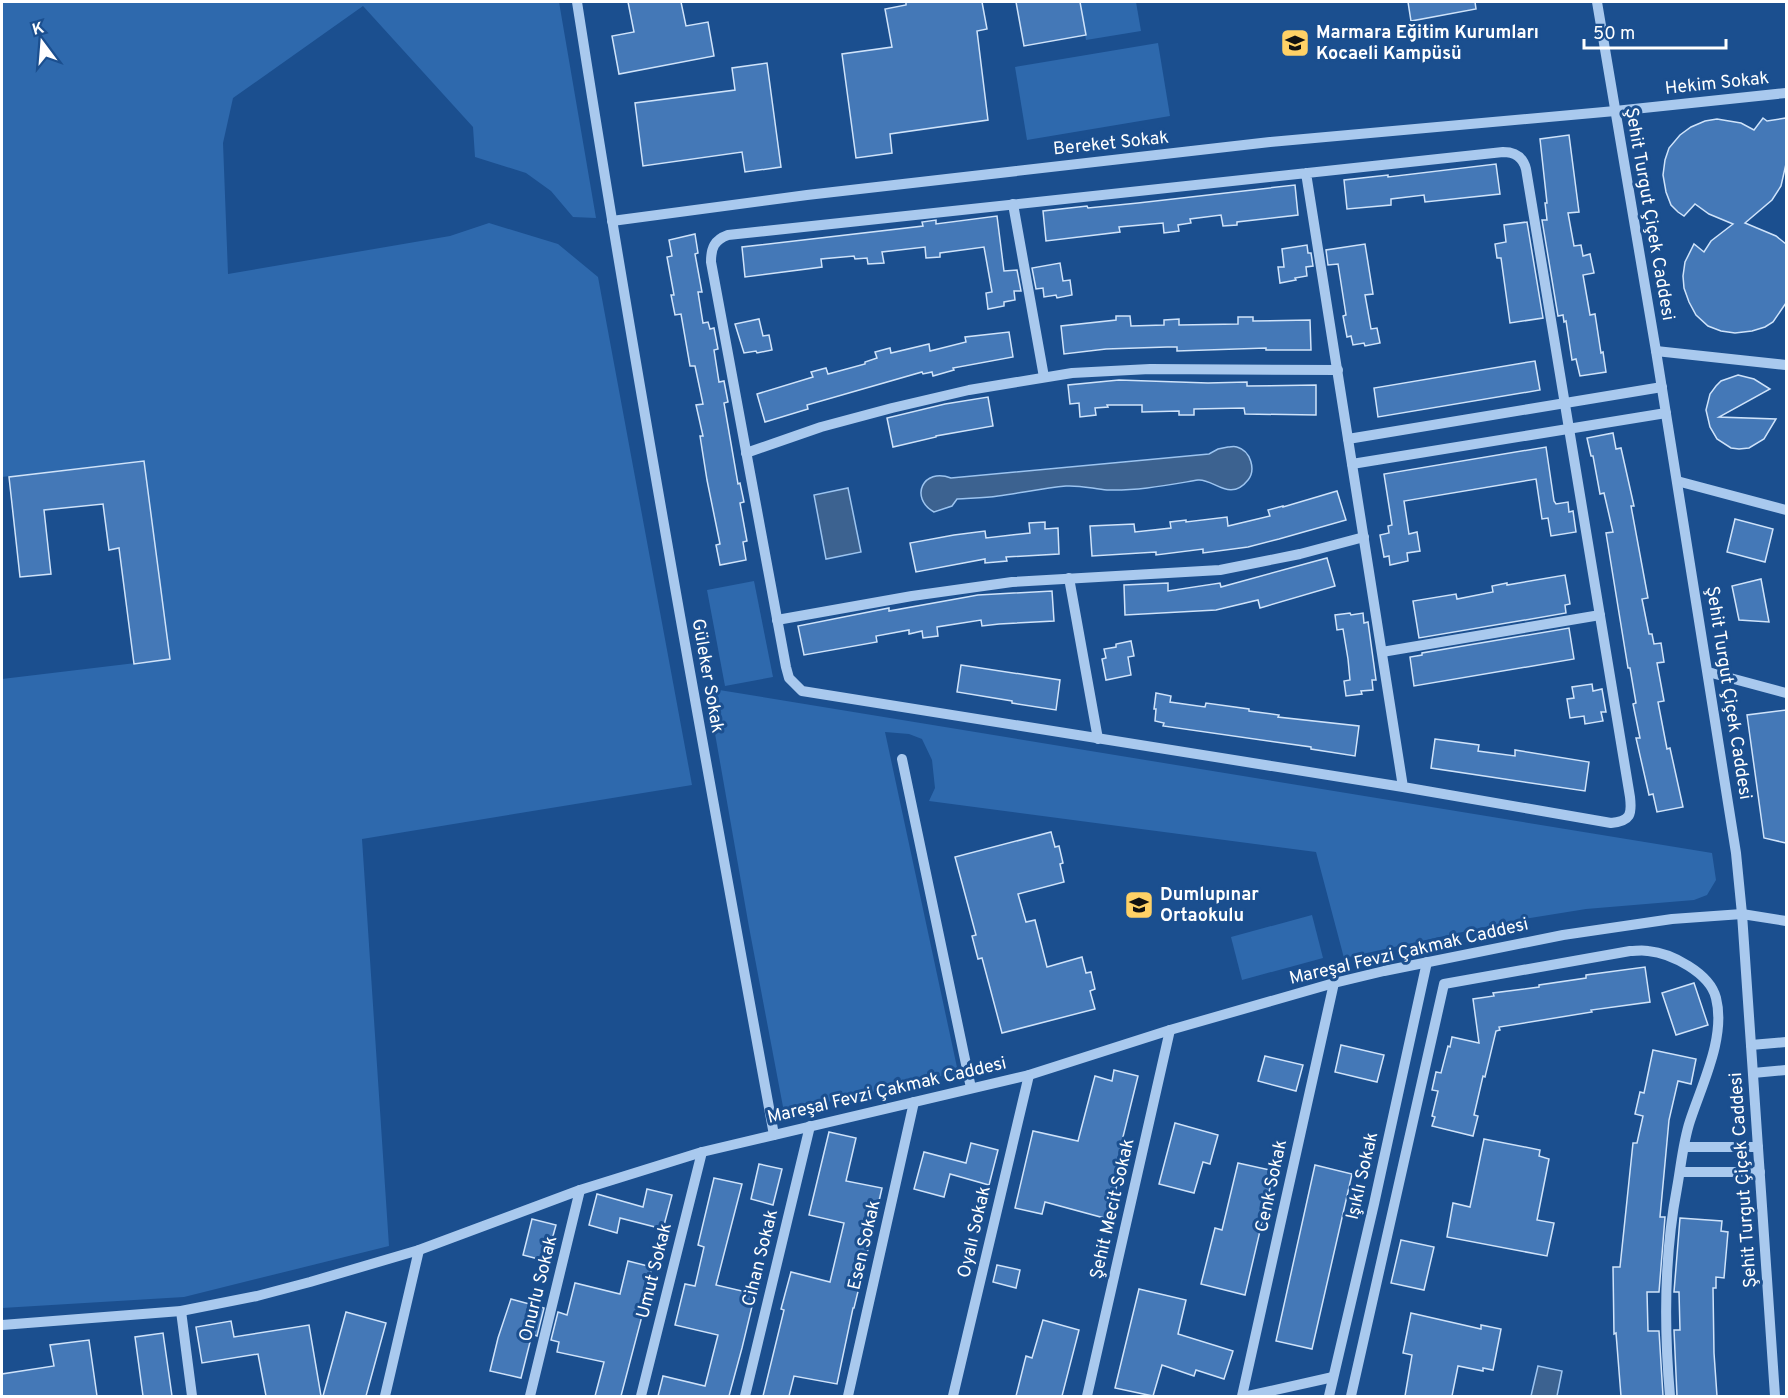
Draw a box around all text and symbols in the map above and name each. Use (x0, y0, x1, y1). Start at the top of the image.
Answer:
north arrow (12, 12, 72, 72)
scale bar (1584, 12, 1726, 50)
text: K (30, 18, 47, 41)
place label: Marmara Eğitim Kurumları Kocaeli Kampüsü (1316, 22, 1539, 66)
text: 50 m (1593, 23, 1635, 46)
school or university icon: Marmara Eğitim Kurumları Kocaeli Kampüsü (1279, 27, 1311, 59)
street label: Hekim Sokak (1664, 67, 1770, 101)
street label: Şehit Turgut Çiçek Caddesi (1619, 106, 1679, 322)
street label: Bereket Sokak (1052, 126, 1170, 162)
street label: Şehit Turgut Çiçek Caddesi (1700, 585, 1756, 801)
street label: Güleker Sokak (686, 617, 728, 735)
place label: Dumlupınar Ortaokulu (1160, 884, 1259, 928)
school or university icon: Dumlupınar Ortaokulu (1123, 889, 1155, 921)
street label: Mareşal Fevzi Çakmak Caddesi (1287, 913, 1531, 991)
street label: Mareşal Fevzi Çakmak Caddesi (765, 1052, 1009, 1130)
street label: Şehit Turgut Çiçek Caddesi (1725, 1071, 1763, 1289)
street label: Işıklı Sokak (1342, 1130, 1384, 1222)
street label: Şehit Mecit Sokak (1086, 1136, 1140, 1282)
street label: Cenk Sokak (1251, 1138, 1293, 1234)
street label: Oyalı Sokak (953, 1184, 997, 1280)
street label: Esen Sokak (843, 1198, 887, 1292)
street label: Cihan Sokak (738, 1207, 784, 1309)
street label: Umut Sokak (632, 1221, 678, 1321)
street label: Onurlu Sokak (515, 1234, 563, 1344)

